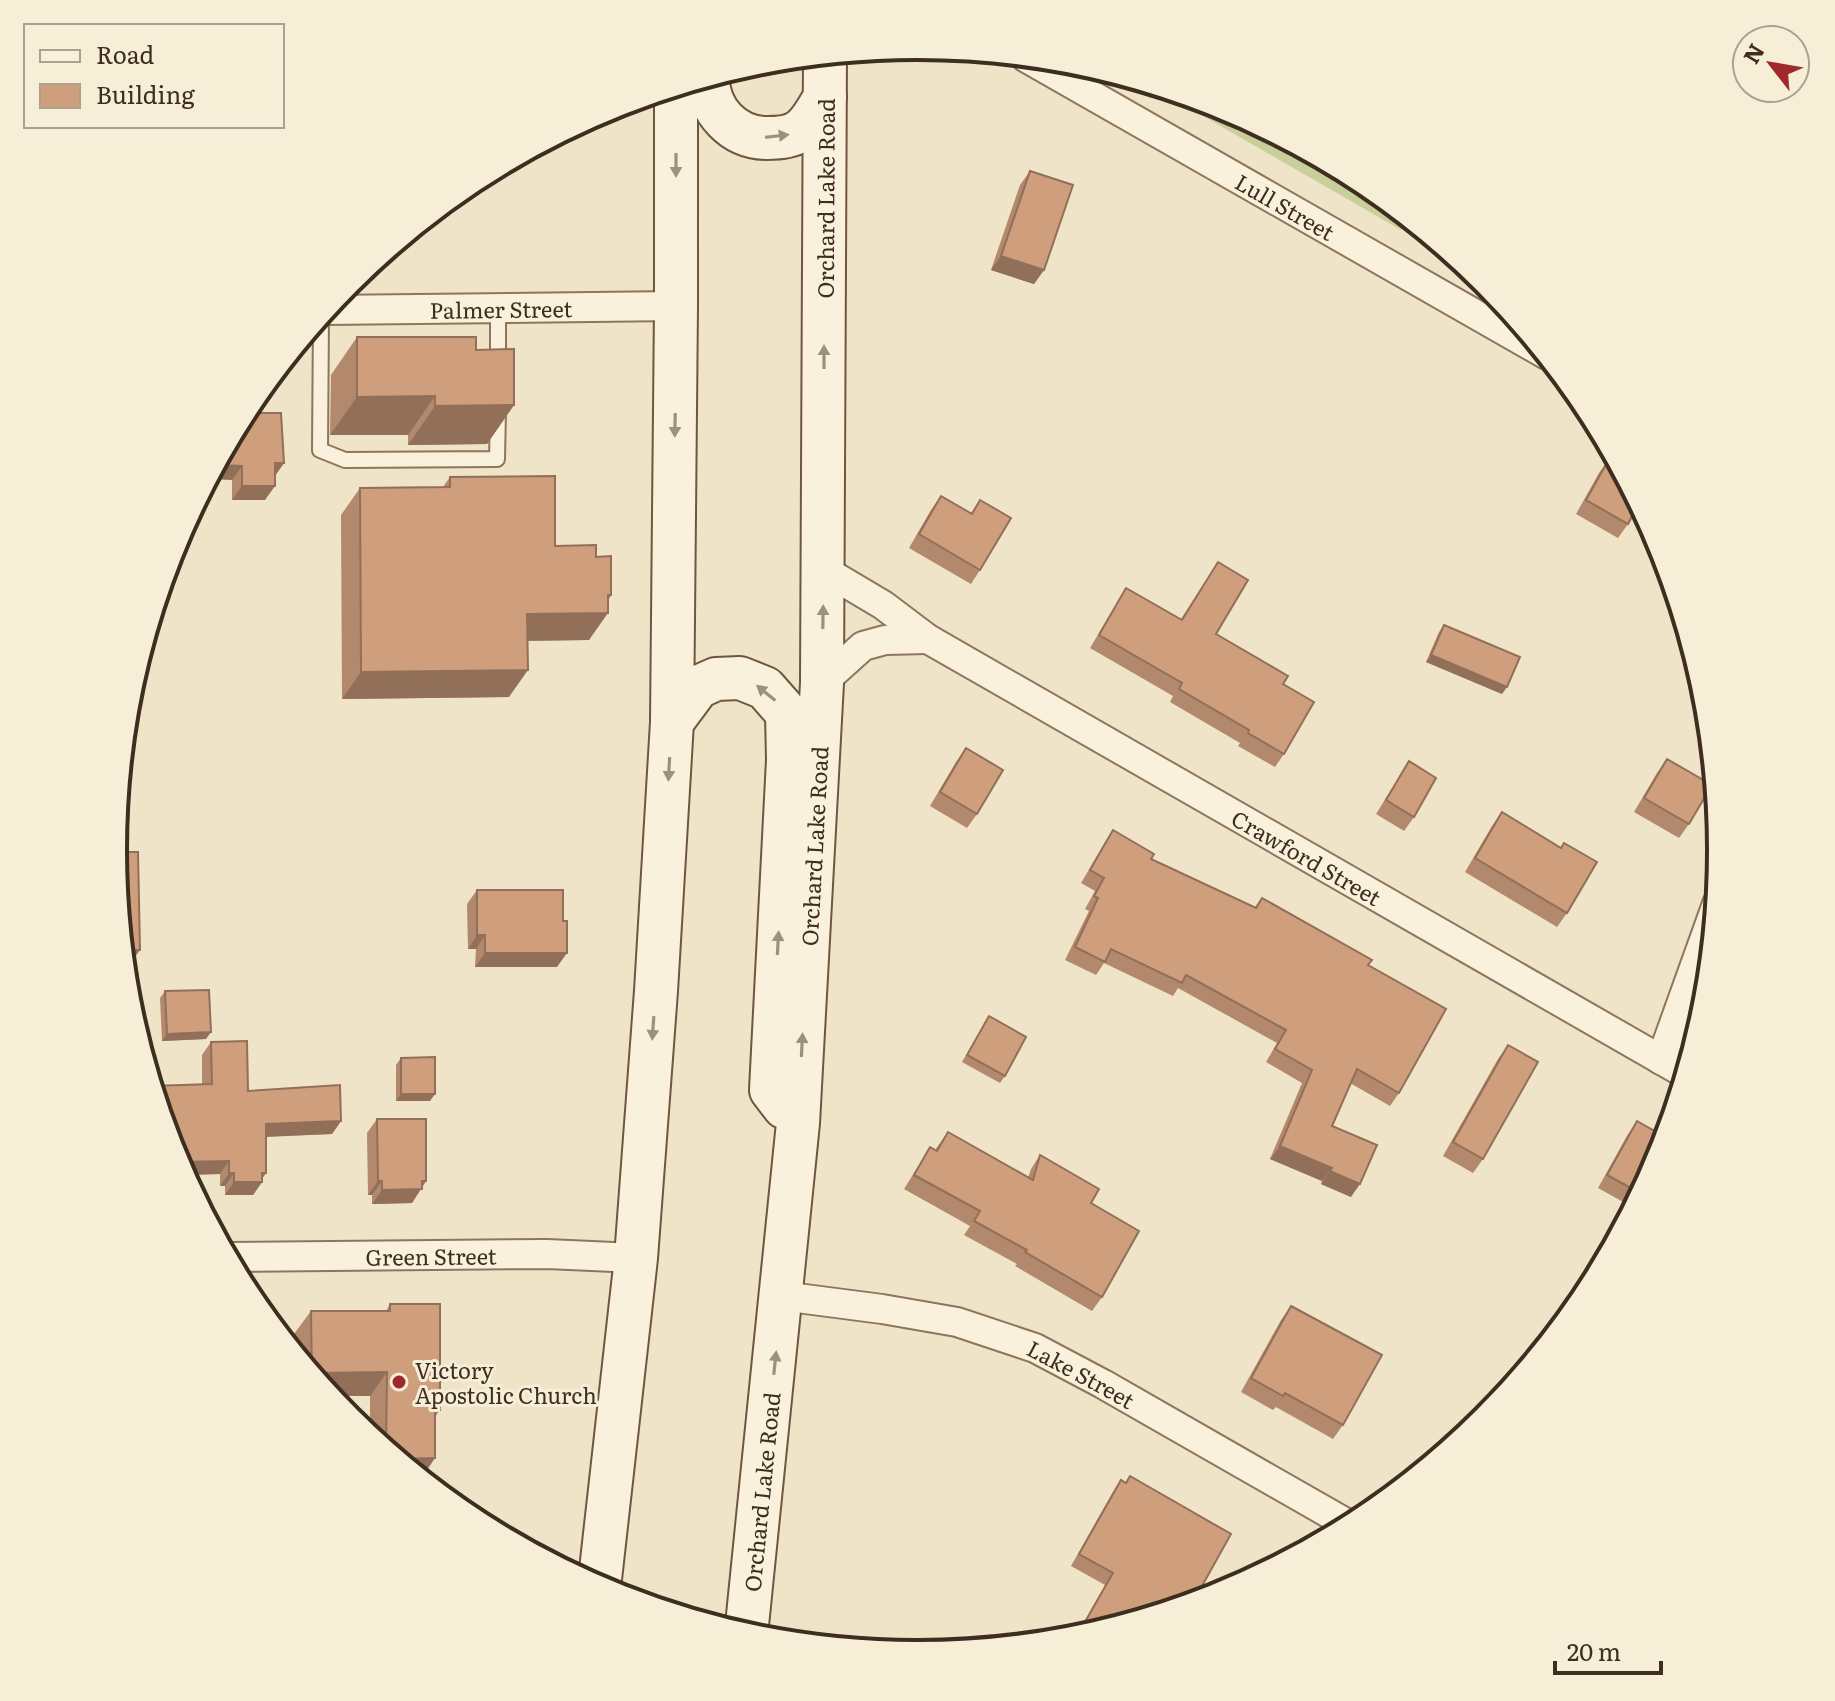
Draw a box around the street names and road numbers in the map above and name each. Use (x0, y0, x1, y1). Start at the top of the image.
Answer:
street label: Orchard Lake Road (807, 98, 841, 299)
street label: Lull Street (1230, 164, 1341, 247)
street label: Palmer Street (430, 291, 573, 325)
street label: Orchard Lake Road (791, 745, 835, 947)
street label: Crawford Street (1226, 800, 1388, 913)
street label: Green Street (365, 1238, 497, 1272)
street label: Lake Street (1022, 1331, 1142, 1416)
street label: Orchard Lake Road (734, 1390, 787, 1593)

